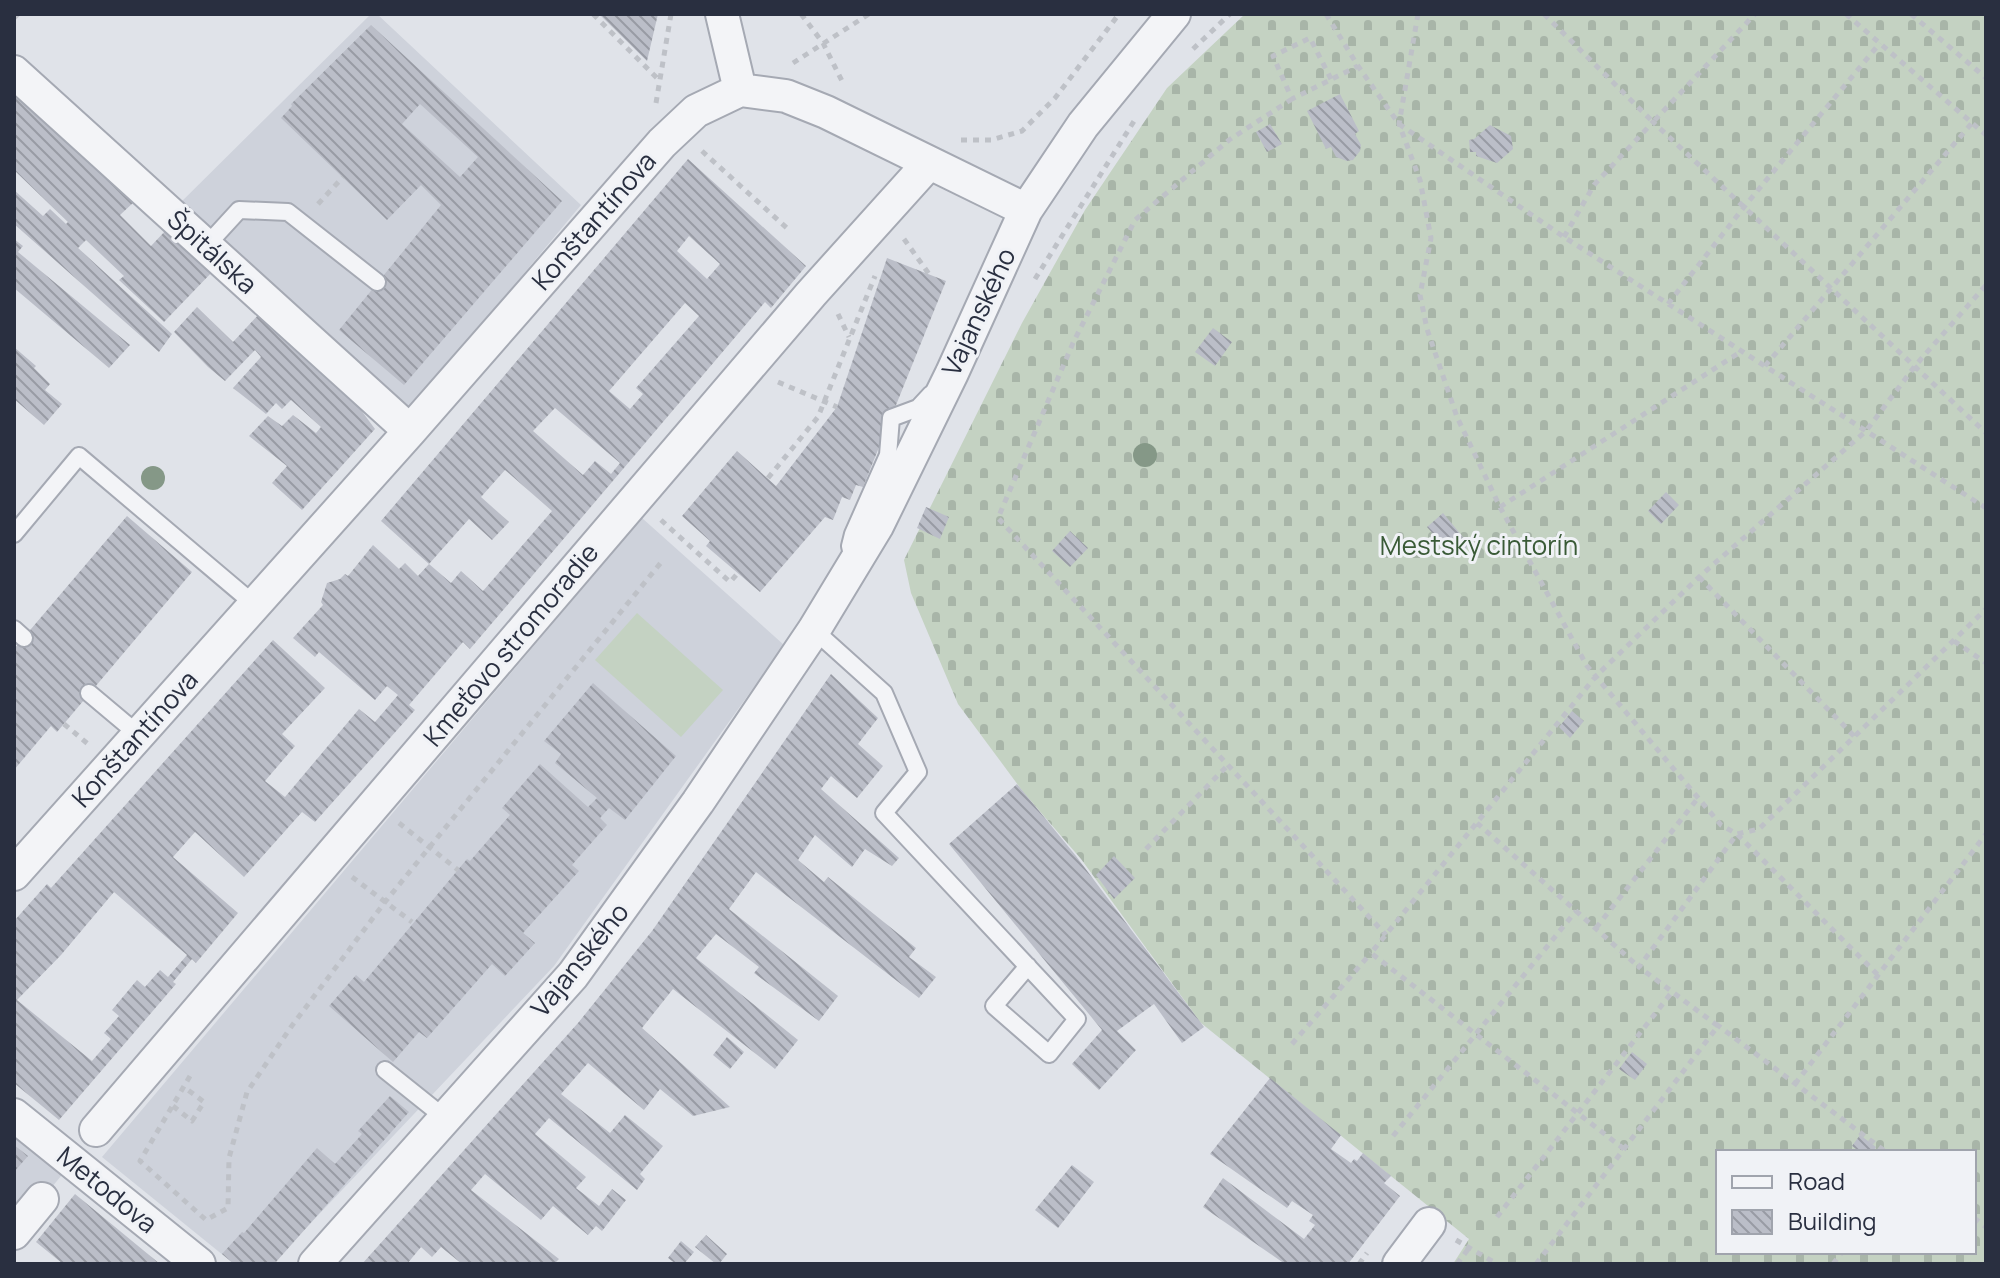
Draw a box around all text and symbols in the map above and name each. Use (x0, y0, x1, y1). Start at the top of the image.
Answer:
street label: Konštantínova (523, 143, 663, 297)
street label: Špitálska (160, 201, 265, 301)
street label: Vajanského (933, 242, 1023, 381)
park label: Mestský cintorín (1380, 527, 1578, 563)
street label: Kmeťovo stromoradie (414, 535, 606, 754)
street label: Konštantínova (63, 662, 205, 815)
street label: Vajanského (522, 895, 636, 1024)
street label: Metodova (50, 1138, 165, 1241)
legend (1716, 1150, 1976, 1254)
text: Road (1788, 1164, 1845, 1197)
text: Building (1788, 1204, 1876, 1237)

